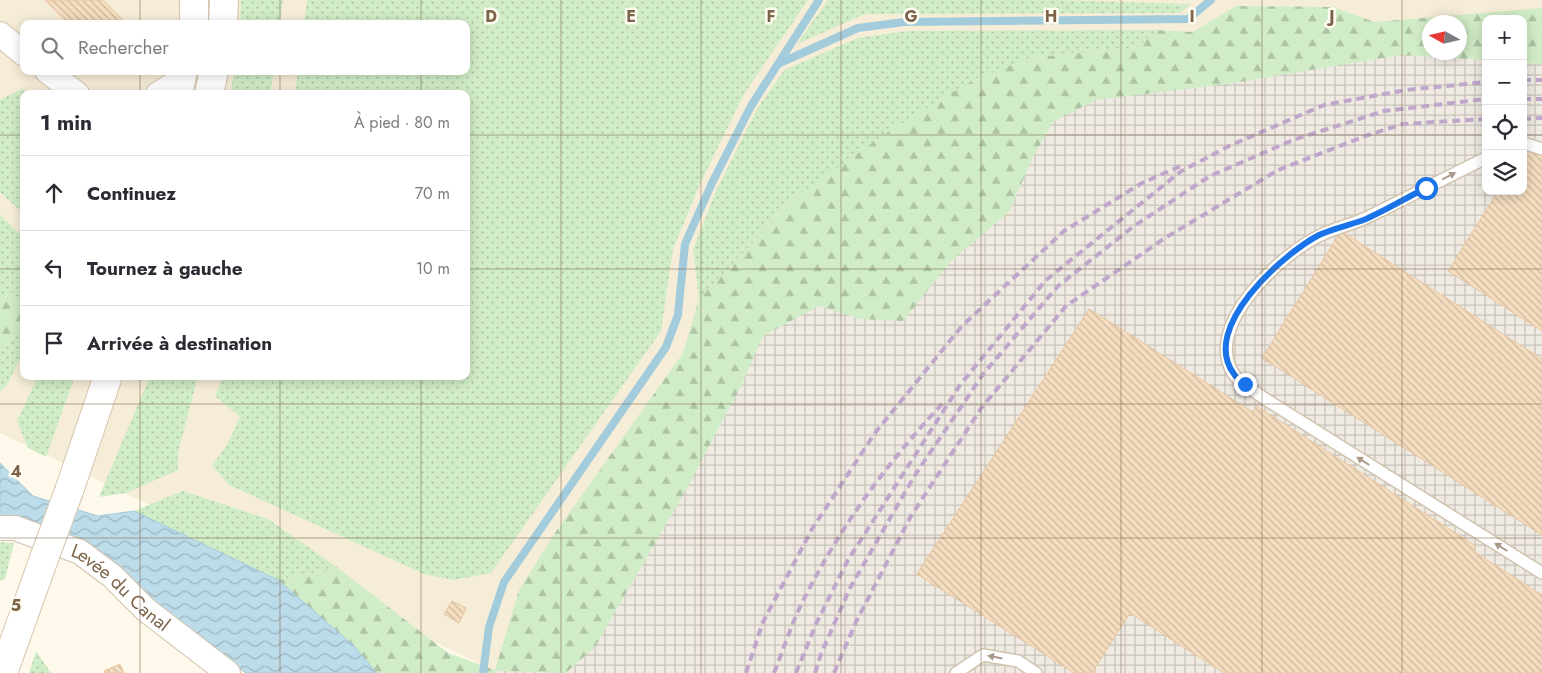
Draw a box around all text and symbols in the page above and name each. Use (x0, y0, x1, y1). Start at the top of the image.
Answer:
text: D (485, 5, 497, 28)
text: E (626, 5, 636, 28)
text: F (767, 5, 775, 28)
text: G (904, 5, 918, 28)
text: H (1045, 5, 1057, 28)
text: I (1189, 5, 1195, 28)
text: J (1326, 5, 1335, 28)
north arrow (1422, 15, 1467, 60)
map controls (1482, 15, 1527, 195)
button: + (1482, 15, 1527, 60)
search box (20, 20, 470, 75)
icon: search (38, 34, 66, 62)
text: Rechercher (78, 34, 169, 61)
button: − (1482, 60, 1527, 105)
button: locate (1482, 105, 1527, 150)
text: 1 min (40, 108, 92, 138)
text: À pied · 80 m (354, 111, 450, 134)
button: layers (1482, 150, 1527, 195)
one-way arrow (1442, 172, 1456, 180)
route start (1415, 177, 1438, 200)
icon: ahead (40, 179, 68, 207)
text: Continuez (87, 180, 176, 207)
text: 70 m (415, 182, 450, 205)
icon: left (40, 254, 68, 282)
text: Tournez à gauche (87, 255, 243, 282)
text: 10 m (416, 257, 450, 280)
icon: arrive (40, 329, 68, 357)
text: Arrivée à destination (87, 330, 272, 357)
route end (1234, 373, 1257, 396)
one-way arrow (1357, 456, 1370, 466)
text: 4 (10, 460, 22, 483)
street label: Levée du Canal (68, 537, 176, 637)
one-way arrow (1494, 543, 1507, 552)
text: 5 (11, 594, 21, 617)
one-way arrow (986, 652, 1002, 660)

